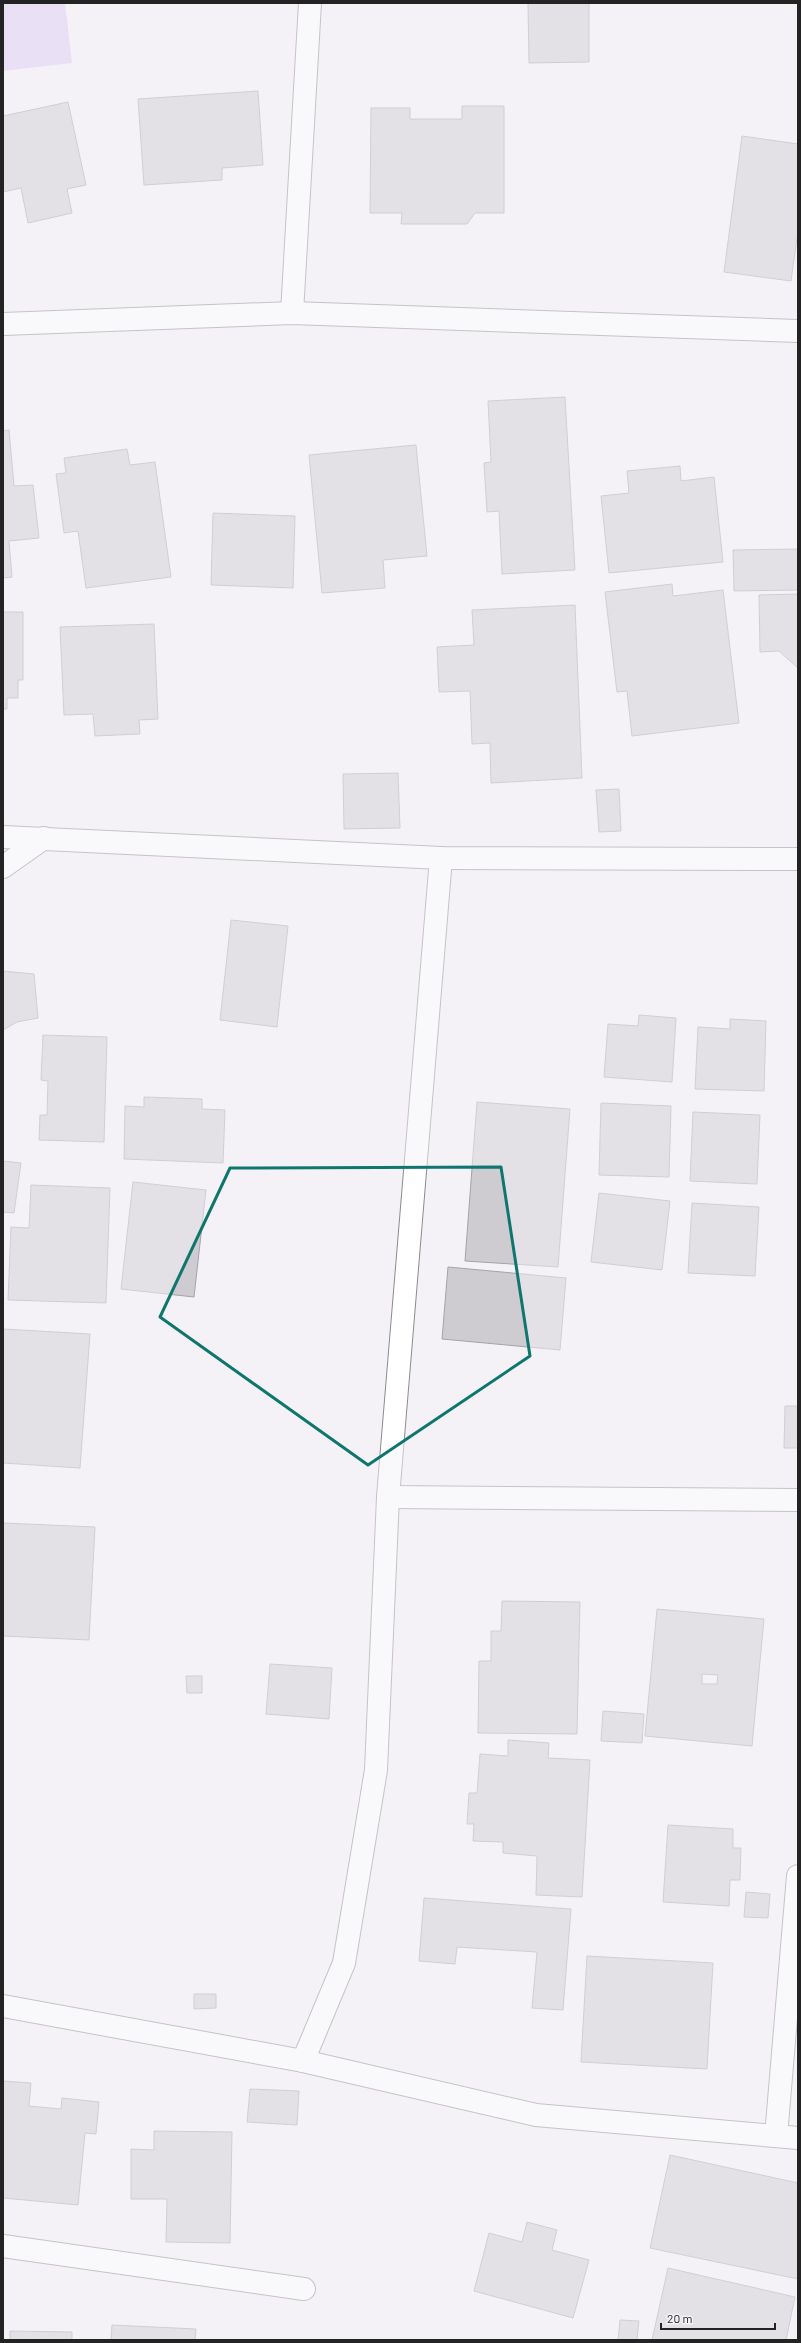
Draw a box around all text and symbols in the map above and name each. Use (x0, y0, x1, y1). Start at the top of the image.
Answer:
scale bar (661, 2305, 775, 2331)
text: 20 m (667, 2311, 693, 2325)

